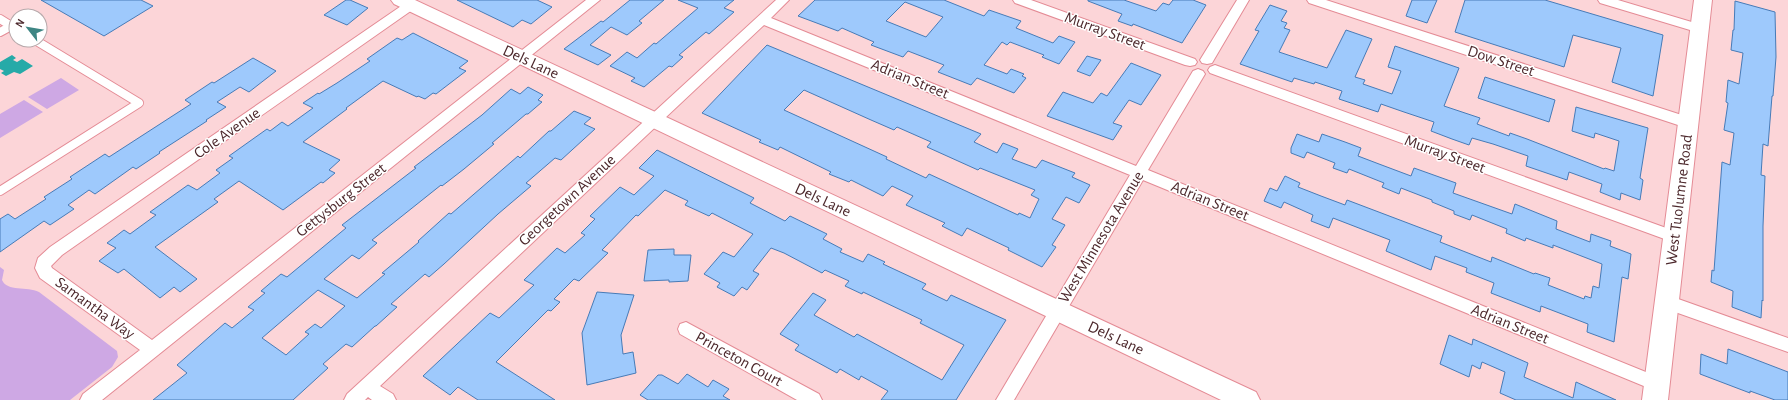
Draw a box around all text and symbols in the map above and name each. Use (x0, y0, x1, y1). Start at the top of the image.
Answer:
north arrow (8, 8, 48, 48)
street label: Murray Street (1062, 9, 1148, 54)
text: N (13, 17, 27, 29)
street label: Dels Lane (501, 42, 561, 82)
street label: Dow Street (1466, 43, 1536, 79)
street label: Adrian Street (869, 56, 951, 102)
street label: Cole Avenue (191, 105, 263, 161)
street label: Murray Street (1402, 132, 1488, 177)
street label: West Tuolumne Road (1663, 134, 1695, 266)
street label: Georgetown Avenue (516, 151, 618, 249)
street label: Gettysburg Street (293, 160, 390, 241)
street label: West Minnesota Avenue (1055, 168, 1147, 306)
street label: Adrian Street (1169, 178, 1251, 224)
street label: Dels Lane (793, 180, 853, 220)
street label: Samantha Way (52, 274, 138, 343)
street label: Adrian Street (1469, 301, 1551, 347)
street label: Dels Lane (1086, 318, 1146, 358)
street label: Princeton Court (693, 329, 785, 389)

